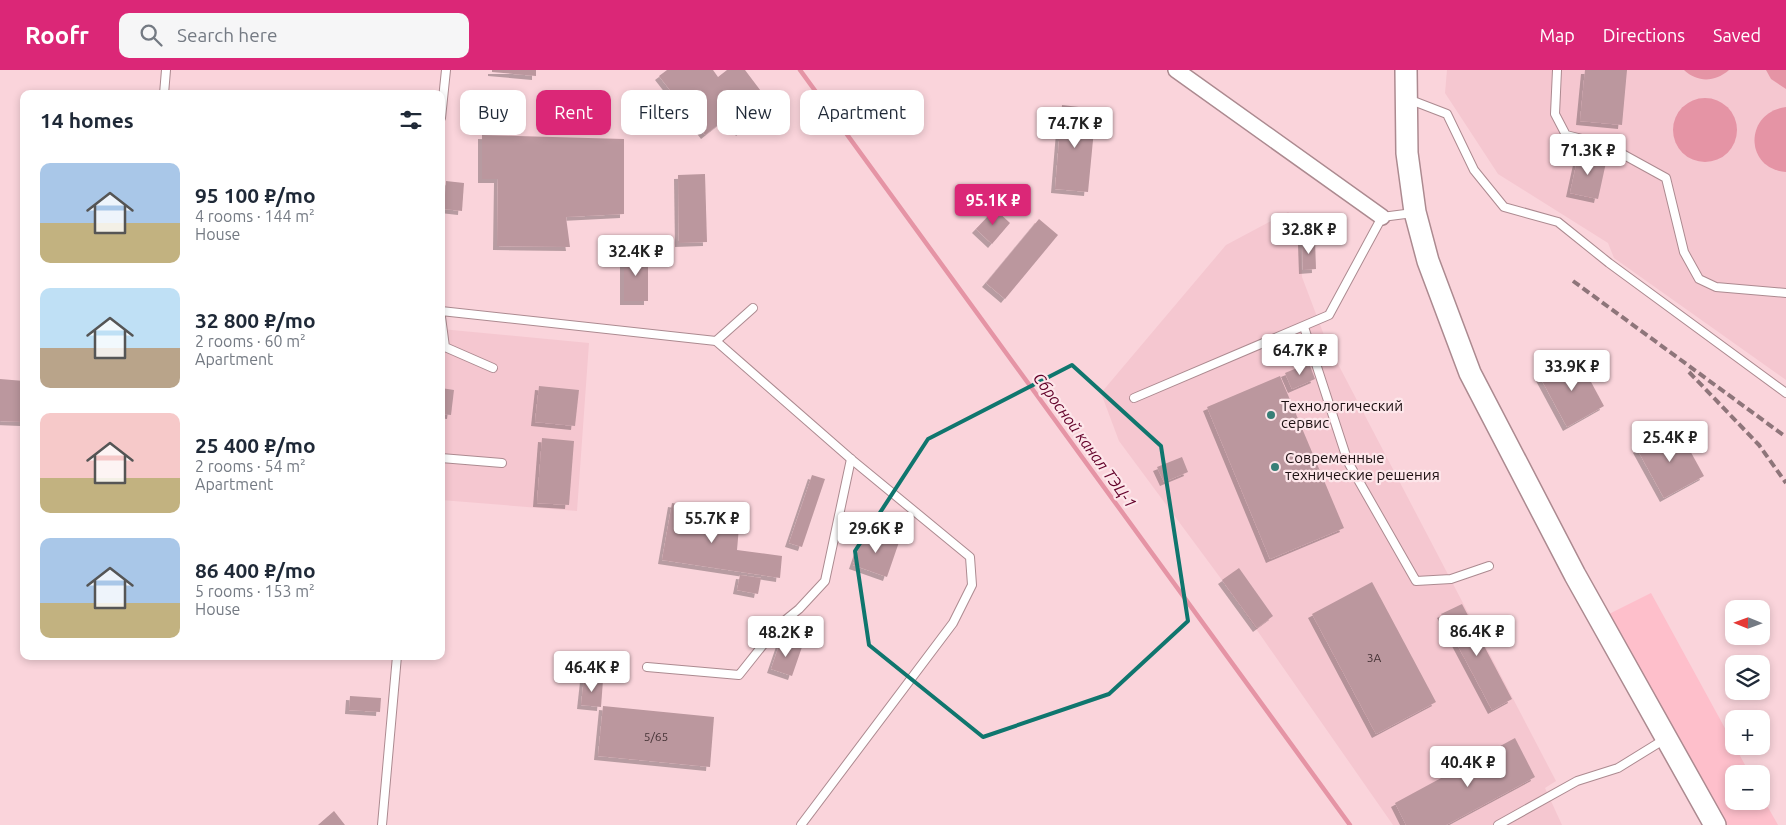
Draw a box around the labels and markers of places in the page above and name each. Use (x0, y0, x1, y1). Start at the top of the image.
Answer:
pin: 74.7K ₽ (1029, 106, 1121, 149)
pin: 71.3K ₽ (1542, 134, 1634, 176)
pin: 95.1K ₽ (947, 184, 1039, 226)
pin: 32.8K ₽ (1263, 212, 1355, 255)
pin: 32.4K ₽ (590, 234, 682, 277)
pin: 64.7K ₽ (1254, 334, 1346, 376)
pin: 33.9K ₽ (1526, 350, 1618, 392)
place label: Технологический сервис (1281, 397, 1403, 431)
marker: Технологический сервис (1265, 409, 1277, 421)
pin: 25.4K ₽ (1624, 420, 1716, 463)
place label: Современные технические решения (1285, 449, 1440, 483)
marker: Современные технические решения (1269, 461, 1281, 473)
pin: 55.7K ₽ (666, 502, 758, 544)
pin: 29.6K ₽ (830, 512, 922, 554)
pin: 86.4K ₽ (1431, 614, 1523, 657)
pin: 48.2K ₽ (740, 616, 832, 658)
pin: 46.4K ₽ (546, 650, 638, 693)
pin: 40.4K ₽ (1422, 746, 1514, 788)

